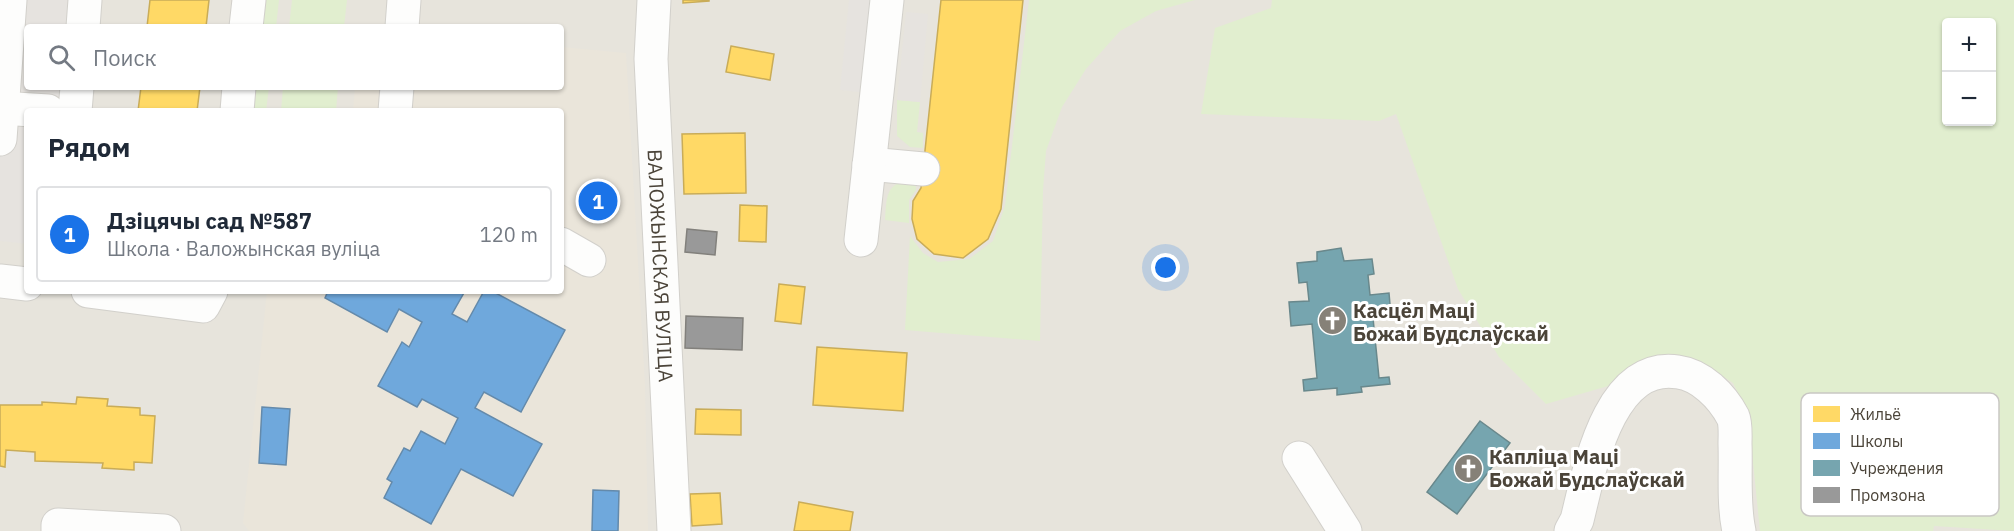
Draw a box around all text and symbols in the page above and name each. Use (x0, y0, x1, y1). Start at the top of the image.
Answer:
map controls (1942, 18, 1996, 126)
button: + (1942, 18, 1996, 72)
search box (24, 24, 564, 90)
icon: search (45, 41, 78, 74)
text: Поиск (93, 43, 157, 72)
button: − (1942, 72, 1996, 126)
text: Рядом (48, 130, 130, 164)
street label: ВАЛОЖЫНСКАЯ ВУЛІЦА (642, 149, 680, 383)
pin: 1 (578, 178, 618, 224)
text: Дзіцячы сад №587 (107, 206, 312, 235)
text: 1 (64, 221, 76, 248)
text: 120 m (480, 221, 538, 248)
text: Школа · Валожынская вуліца (107, 235, 380, 262)
your location (1151, 253, 1180, 282)
place label: Касцёл Маці Божай Будслаўскай (1353, 297, 1549, 347)
church icon: Касцёл Маці Божай Будслаўскай (1316, 305, 1348, 337)
legend (1801, 393, 1999, 516)
text: Жильё (1850, 404, 1901, 424)
text: Школы (1850, 431, 1903, 451)
place label: Капліца Маці Божай Будслаўскай (1489, 443, 1685, 493)
church icon: Капліца Маці Божай Будслаўскай (1452, 452, 1484, 484)
text: Учреждения (1850, 458, 1944, 478)
text: Промзона (1850, 485, 1926, 505)

